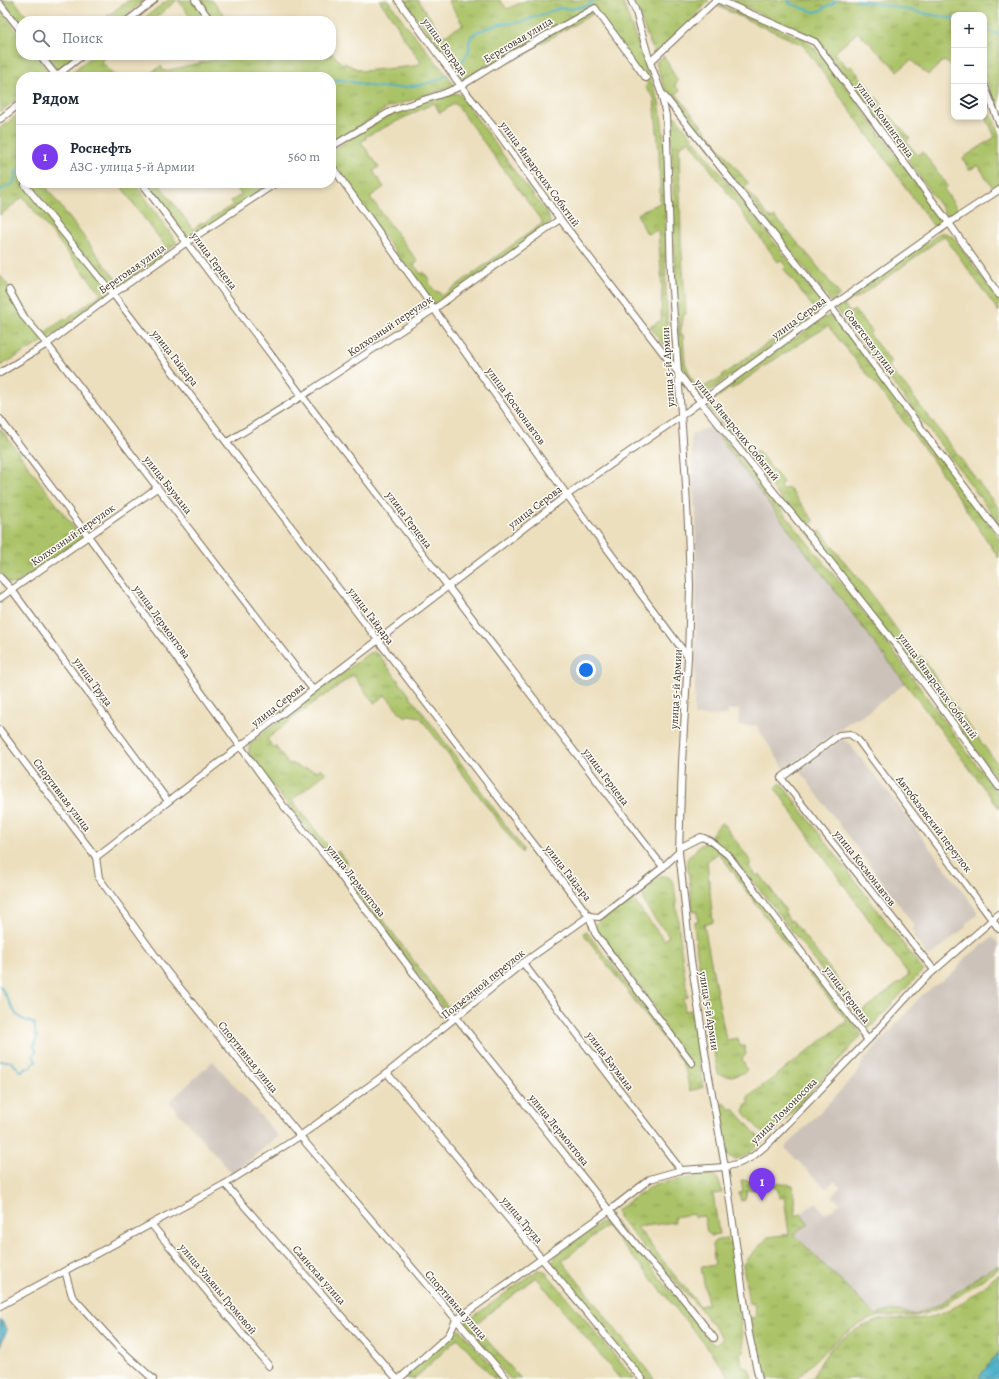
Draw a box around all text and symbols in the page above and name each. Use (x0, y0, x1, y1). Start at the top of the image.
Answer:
map controls (951, 12, 987, 120)
button: + (951, 12, 987, 48)
street label: Береговая улица (481, 13, 556, 67)
street label: улица Бограда (418, 14, 472, 80)
search box (16, 16, 336, 60)
icon: search (30, 27, 52, 49)
text: Поиск (62, 28, 103, 48)
button: − (951, 48, 987, 84)
street label: улица Коминтерна (852, 78, 918, 162)
button: layers (951, 84, 987, 120)
text: Рядом (32, 87, 79, 110)
street label: улица Январских Событий (496, 117, 583, 230)
text: Роснефть (70, 138, 131, 158)
text: 1 (43, 148, 47, 165)
text: 560 m (288, 148, 320, 165)
text: АЗС · улица 5-й Армии (70, 158, 195, 175)
street label: улица Герцена (187, 228, 241, 294)
street label: Береговая улица (96, 240, 169, 298)
street label: Колхозный переулок (345, 292, 436, 360)
street label: улица Серова (768, 293, 830, 343)
street label: Советская улица (840, 306, 900, 378)
street label: улица Гайдара (148, 326, 202, 390)
street label: улица 5-й Армии (658, 327, 678, 408)
street label: улица Космонавтов (482, 363, 549, 448)
street label: улица Январских Событий (691, 375, 783, 484)
street label: улица Баумана (140, 452, 196, 518)
street label: улица Серова (504, 481, 566, 533)
street label: улица Герцена (382, 487, 436, 553)
street label: Колхозный переулок (28, 500, 118, 570)
street label: улица Лермонтова (129, 581, 195, 663)
street label: улица Гайдара (344, 584, 398, 648)
street label: улица Январских Событий (894, 629, 981, 742)
street label: улица 5-й Армии (666, 649, 686, 730)
street label: улица Труда (70, 654, 116, 710)
your location (576, 660, 596, 680)
street label: улица Серова (248, 679, 308, 731)
street label: улица Герцена (579, 744, 633, 810)
street label: Спортивная улица (30, 755, 95, 835)
street label: Автобазовский переулок (892, 772, 976, 876)
street label: улица Космонавтов (830, 826, 899, 909)
street label: улица Лермонтова (322, 841, 390, 921)
street label: улица Гайдара (541, 841, 595, 905)
street label: Подъездной переулок (438, 945, 528, 1022)
street label: улица Герцена (820, 962, 874, 1028)
street label: улица 5-й Армии (695, 969, 723, 1052)
street label: Спортивная улица (215, 1018, 282, 1097)
street label: улица Баумана (582, 1028, 638, 1094)
street label: улица Ломоносова (747, 1074, 821, 1148)
street label: улица Лермонтова (525, 1090, 593, 1170)
pin: 1 (749, 1168, 775, 1201)
street label: улица Труда (497, 1193, 547, 1247)
street label: улица Ульяны Громовой (175, 1240, 260, 1337)
street label: Саянская улица (289, 1242, 350, 1309)
street label: Спортивная улица (422, 1267, 491, 1344)

